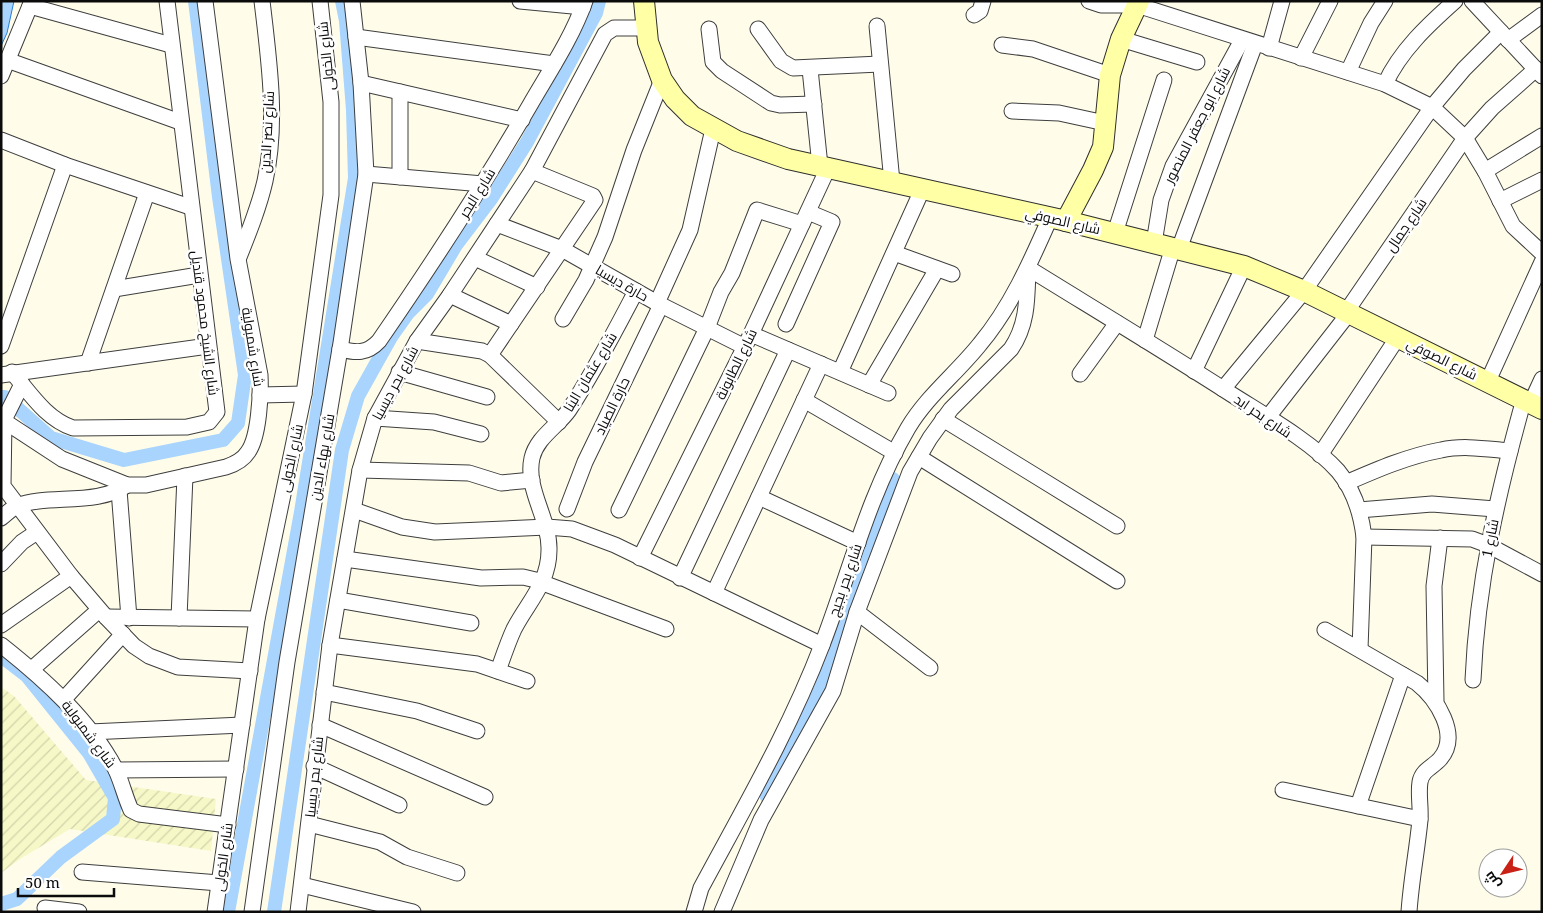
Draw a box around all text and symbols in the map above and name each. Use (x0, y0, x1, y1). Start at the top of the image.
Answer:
street label: شارع الخولى (312, 21, 339, 91)
street label: شارع ابو جعفر المنصور (1158, 63, 1234, 187)
street label: شارع نصر الدين (255, 90, 278, 174)
street label: شارع البحر (453, 164, 499, 222)
street label: شارع جمال (1381, 194, 1431, 255)
street label: شارع الصوفي (1023, 203, 1103, 241)
street label: شارع الشيخ محمود قنديل (187, 249, 224, 397)
street label: حارة ديسيا (592, 260, 652, 305)
street label: شارع شمبولية (238, 306, 269, 388)
street label: شارع الطابونة (710, 325, 761, 402)
street label: شارع عثمان البنا (558, 328, 621, 415)
street label: شارع الصوفي (1402, 333, 1481, 387)
street label: شارع بحر ديسيا (367, 342, 422, 423)
street label: حارة الصياد (589, 374, 634, 438)
street label: شارع بحر ايد (1231, 389, 1296, 442)
street label: شارع بهاء الدين (305, 412, 338, 502)
street label: شارع الخولى (274, 422, 307, 494)
street label: شارع 1 (1477, 517, 1503, 559)
street label: شارع بحر بجيج (823, 541, 866, 619)
street label: شارع شمبولية (58, 696, 121, 771)
street label: شارع بحر ديسيا (300, 735, 327, 819)
street label: شارع الخولى (208, 821, 237, 893)
north arrow (1478, 848, 1528, 898)
scale bar (18, 866, 114, 898)
text: ش (1479, 868, 1505, 894)
text: 50 m (25, 872, 60, 892)

